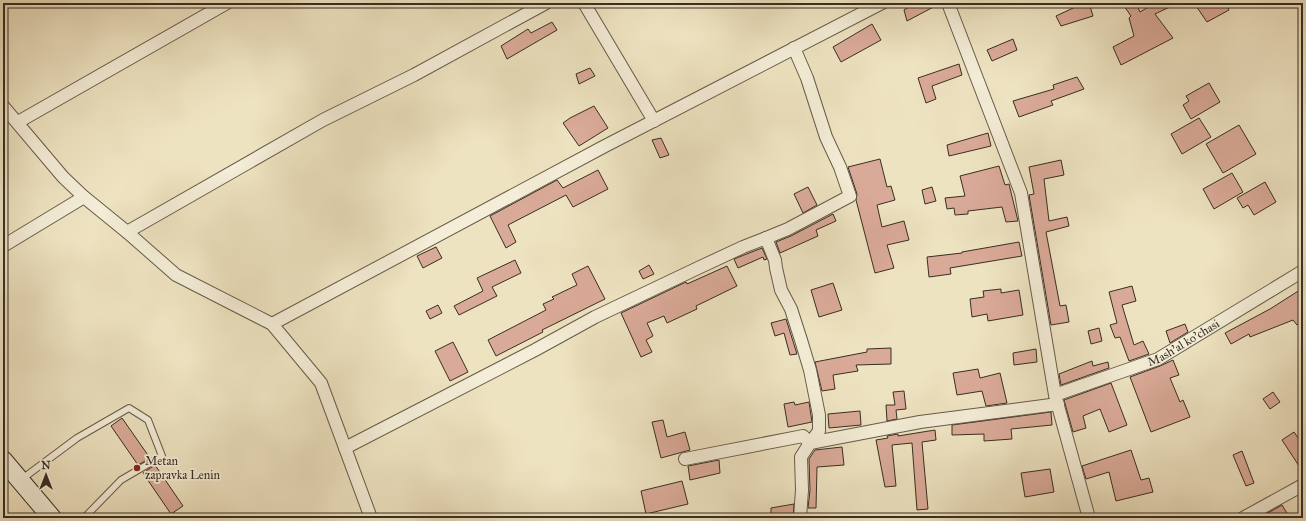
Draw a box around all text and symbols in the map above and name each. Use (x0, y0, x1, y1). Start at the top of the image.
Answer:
street label: Mash'al ko'chasi (1146, 316, 1223, 369)
place label: Metan zapravka Lenin (145, 454, 221, 482)
north arrow (26, 455, 66, 495)
text: N (41, 459, 51, 472)
marker: Metan zapravka Lenin (132, 463, 142, 473)

